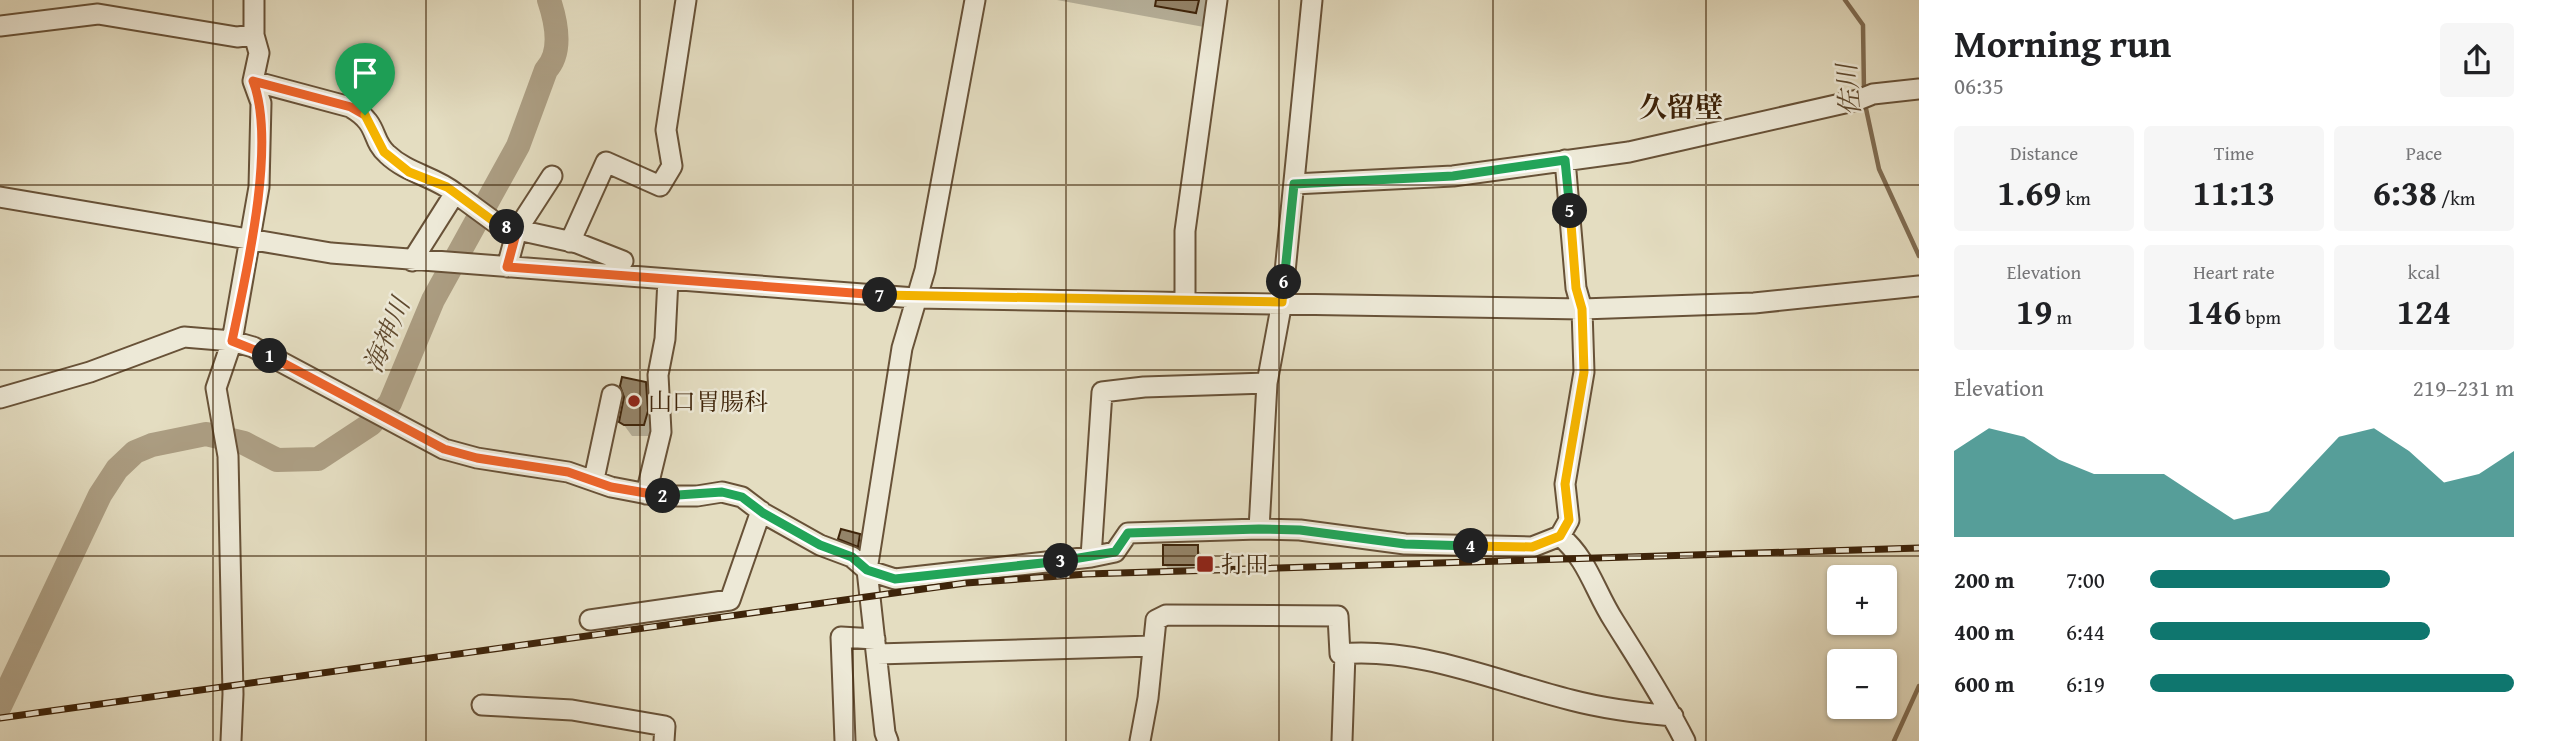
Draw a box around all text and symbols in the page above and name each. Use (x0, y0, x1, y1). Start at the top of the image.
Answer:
text: Morning run (1954, 15, 2171, 71)
button: share (2440, 23, 2514, 97)
pin (335, 43, 395, 115)
icon: arrive (346, 54, 384, 92)
water label: 佐川 (1826, 59, 1870, 118)
text: 06:35 (1954, 69, 2004, 102)
district label: 久留壁 (1639, 86, 1723, 127)
text: Distance (2010, 139, 2078, 167)
text: Time (2214, 139, 2254, 167)
text: Pace (2406, 139, 2442, 167)
text: 1.69 (1997, 167, 2061, 218)
text: 11:13 (2193, 167, 2275, 218)
text: 6:38 (2373, 167, 2437, 218)
text: km (2061, 184, 2091, 212)
text: /km (2437, 184, 2475, 212)
pin: 5 (1552, 194, 1588, 228)
text: 5 (1565, 196, 1574, 224)
pin: 8 (490, 210, 524, 244)
text: 8 (502, 212, 511, 240)
text: Elevation (2007, 258, 2081, 286)
text: Heart rate (2193, 258, 2275, 286)
text: kcal (2408, 258, 2440, 286)
pin: 6 (1266, 264, 1302, 300)
text: 6 (1279, 267, 1288, 295)
pin: 7 (862, 278, 898, 312)
text: 7 (875, 280, 884, 308)
text: 19 (2016, 286, 2052, 337)
text: 146 (2187, 286, 2241, 337)
text: 124 (2397, 286, 2451, 337)
water label: 海神川 (353, 289, 420, 379)
text: m (2052, 303, 2072, 331)
text: bpm (2241, 303, 2281, 331)
pin: 1 (252, 338, 288, 374)
text: 1 (265, 341, 274, 369)
text: Elevation (1954, 371, 2044, 404)
text: 219–231 m (2413, 371, 2514, 404)
place label: 山口胃腸科 (648, 384, 768, 419)
marker: 山口胃腸科 (626, 393, 642, 409)
pin: 2 (646, 478, 680, 514)
text: 2 (658, 481, 667, 509)
pin: 4 (1454, 528, 1488, 564)
text: 4 (1466, 531, 1475, 559)
pin: 3 (1044, 544, 1078, 578)
text: 3 (1056, 546, 1065, 574)
place label: 打田 (1221, 547, 1269, 582)
marker: 打田 (1195, 554, 1215, 574)
text: 200 m (1954, 563, 2015, 596)
text: 7:00 (2066, 563, 2105, 596)
map controls (1827, 565, 1897, 719)
button: + (1827, 565, 1897, 635)
text: 400 m (1954, 615, 2015, 648)
text: 6:44 (2066, 615, 2105, 648)
button: − (1827, 649, 1897, 719)
text: 600 m (1954, 667, 2015, 700)
text: 6:19 (2066, 667, 2105, 700)

